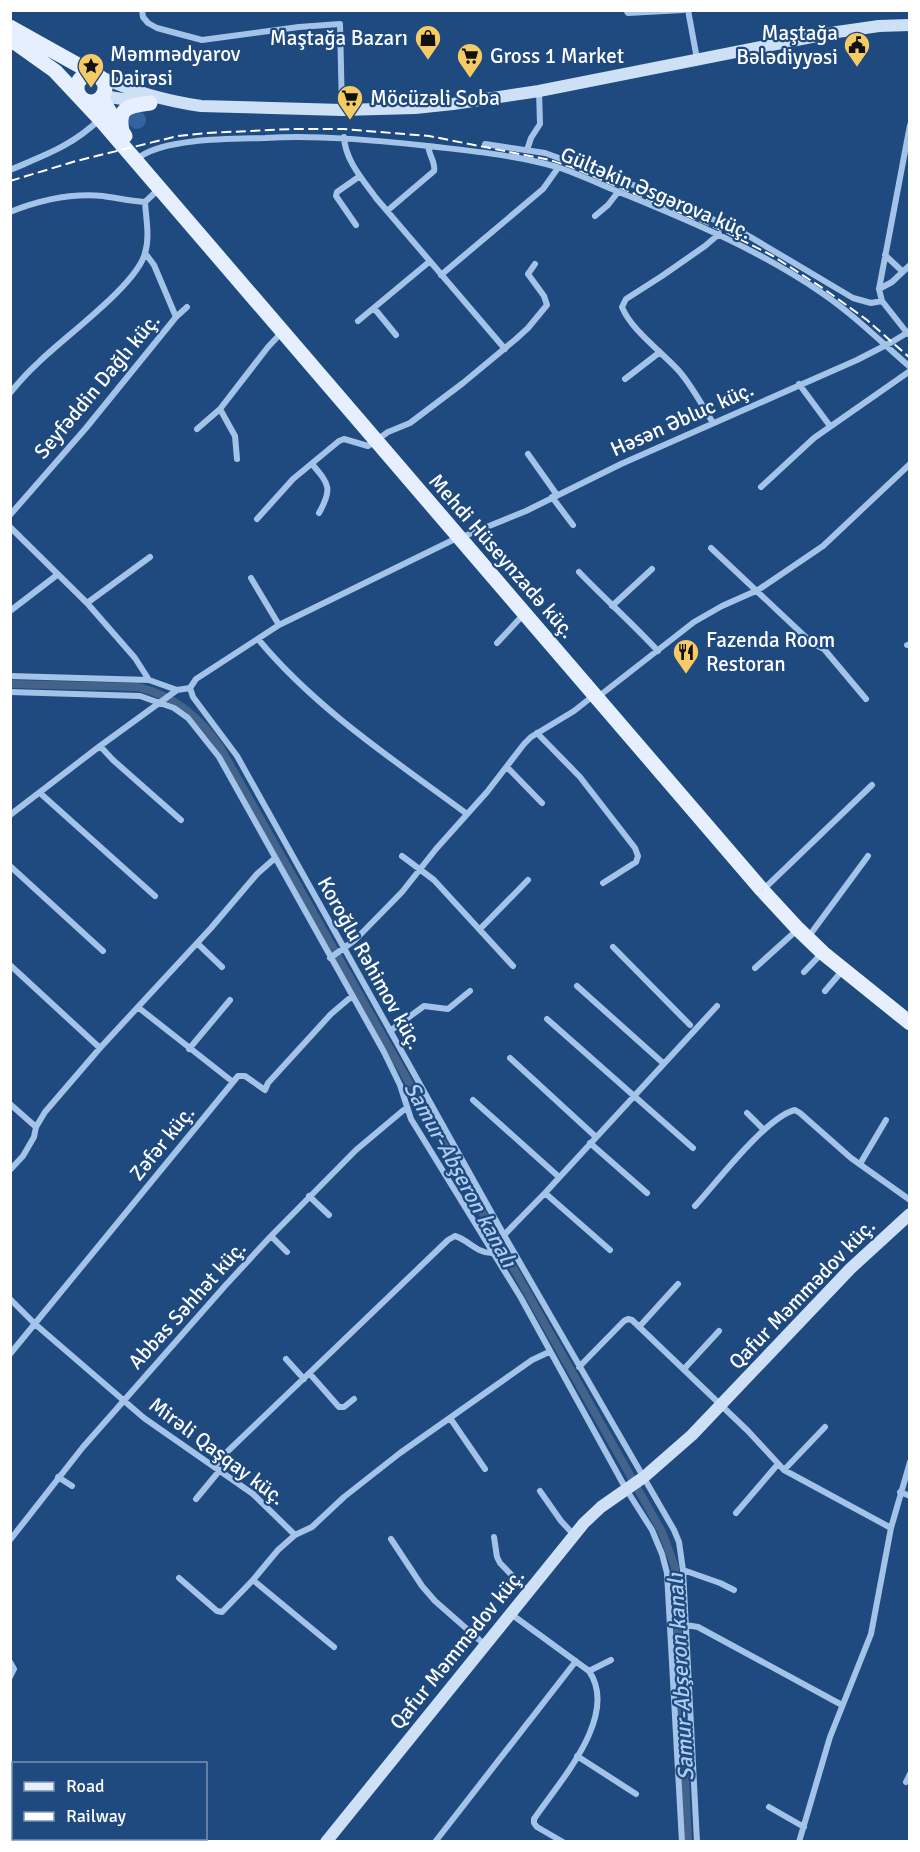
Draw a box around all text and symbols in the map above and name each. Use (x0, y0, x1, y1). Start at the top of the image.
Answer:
place label: Maştağa Bələdiyyəsi (736, 20, 838, 70)
shop icon: Maştağa Bazarı (413, 23, 443, 61)
place label: Maştağa Bazarı (270, 25, 408, 51)
public building icon: Maştağa Bələdiyyəsi (842, 30, 872, 68)
place label: Məmmədyarov Dairəsi (110, 41, 241, 91)
supermarket icon: Gross 1 Market (455, 41, 485, 79)
place label: Gross 1 Market (490, 43, 624, 69)
place icon: Məmmədyarov Dairəsi (76, 51, 106, 89)
supermarket icon: Möcüzəli Soba (335, 83, 365, 121)
place label: Möcüzəli Soba (370, 85, 500, 111)
street label: Gültəkin Əsgərova küç. (557, 141, 755, 245)
street label: Seyfəddin Dağlı küç. (29, 308, 165, 464)
street label: Həsən Əbluc küç. (606, 376, 758, 462)
street label: Mehdi Hüseynzadə küç. (423, 468, 581, 644)
place label: Fazenda Room Restoran (706, 627, 835, 677)
restaurant icon: Fazenda Room Restoran (671, 637, 701, 675)
street label: Koroğlu Rəhimov küç. (312, 872, 428, 1054)
water label: Samur-Abşeron kanalı (398, 1077, 523, 1273)
street label: Zəfər küç. (124, 1100, 200, 1186)
street label: Qafur Məmmədov küç. (723, 1213, 881, 1375)
street label: Abbas Səhhət küç. (123, 1235, 251, 1375)
street label: Mirəli Qaşqay küç. (144, 1391, 290, 1511)
street label: Qafur Məmmədov küç. (384, 1563, 530, 1735)
water label: Samur-Abşeron kanalı (662, 1571, 699, 1782)
legend (12, 1762, 207, 1840)
text: Road (66, 1775, 105, 1797)
text: Railway (66, 1805, 127, 1827)

